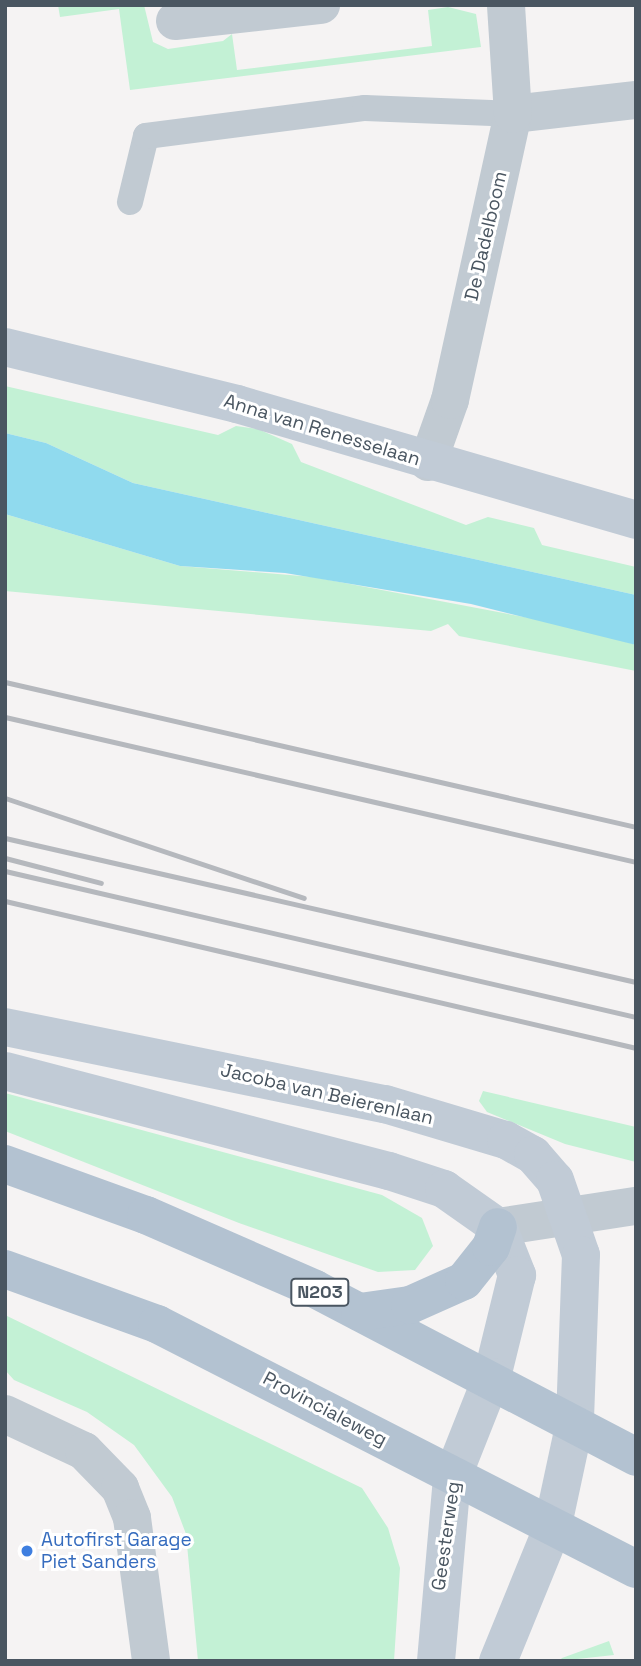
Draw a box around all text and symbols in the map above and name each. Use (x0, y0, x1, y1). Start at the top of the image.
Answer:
street label: De Dadelboom (460, 169, 512, 303)
street label: Anna van Renesselaan (221, 389, 423, 471)
street label: Jacoba van Beierenlaan (218, 1058, 436, 1130)
road number: N203 (290, 1278, 350, 1307)
street label: Provincialeweg (259, 1367, 391, 1451)
street label: Geesterweg (427, 1480, 465, 1592)
place label: Autofirst Garage Piet Sanders (41, 1529, 192, 1573)
marker: Autofirst Garage Piet Sanders (19, 1543, 35, 1559)

